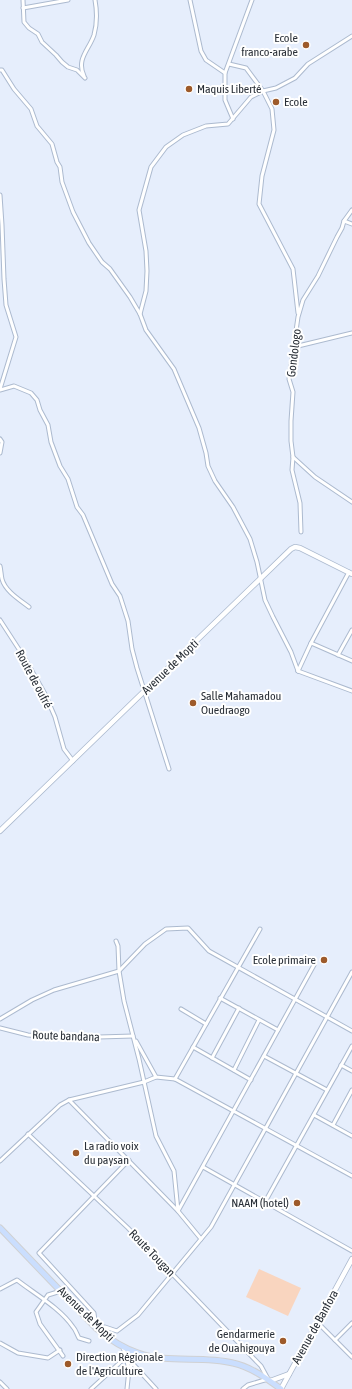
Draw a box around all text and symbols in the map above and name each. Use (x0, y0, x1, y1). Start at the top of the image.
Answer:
place label: Ecole franco-arabe (241, 31, 298, 59)
marker: Ecole franco-arabe (301, 40, 311, 50)
place label: Maquis Liberté (197, 82, 262, 96)
marker: Maquis Liberté (184, 84, 194, 94)
place label: Ecole (284, 95, 308, 109)
marker: Ecole (271, 97, 281, 107)
street label: Gondologo (284, 328, 304, 378)
street label: Avenue de Mopti (139, 637, 201, 697)
street label: Route de oufré (13, 647, 55, 711)
place label: Salle Mahamadou Ouedraogo (201, 689, 282, 717)
marker: Salle Mahamadou Ouedraogo (188, 698, 198, 708)
place label: Ecole primaire (253, 953, 316, 967)
marker: Ecole primaire (319, 955, 329, 965)
street label: Route bandana (32, 1028, 100, 1044)
place label: La radio voix du paysan (84, 1139, 139, 1167)
marker: La radio voix du paysan (71, 1148, 81, 1158)
place label: NAAM (hotel) (231, 1196, 289, 1210)
marker: NAAM (hotel) (292, 1198, 302, 1208)
street label: Route Tougan (126, 1226, 178, 1280)
street label: Avenue de Mopti (55, 1284, 117, 1344)
street label: Avenue de Banfora (289, 1288, 341, 1366)
place label: Gendarmerie de Ouahigouya (208, 1327, 275, 1355)
marker: Gendarmerie de Ouahigouya (278, 1336, 288, 1346)
place label: Direction Régionale de l'Agriculture (76, 1350, 163, 1378)
marker: Direction Régionale de l'Agriculture (63, 1359, 73, 1369)

